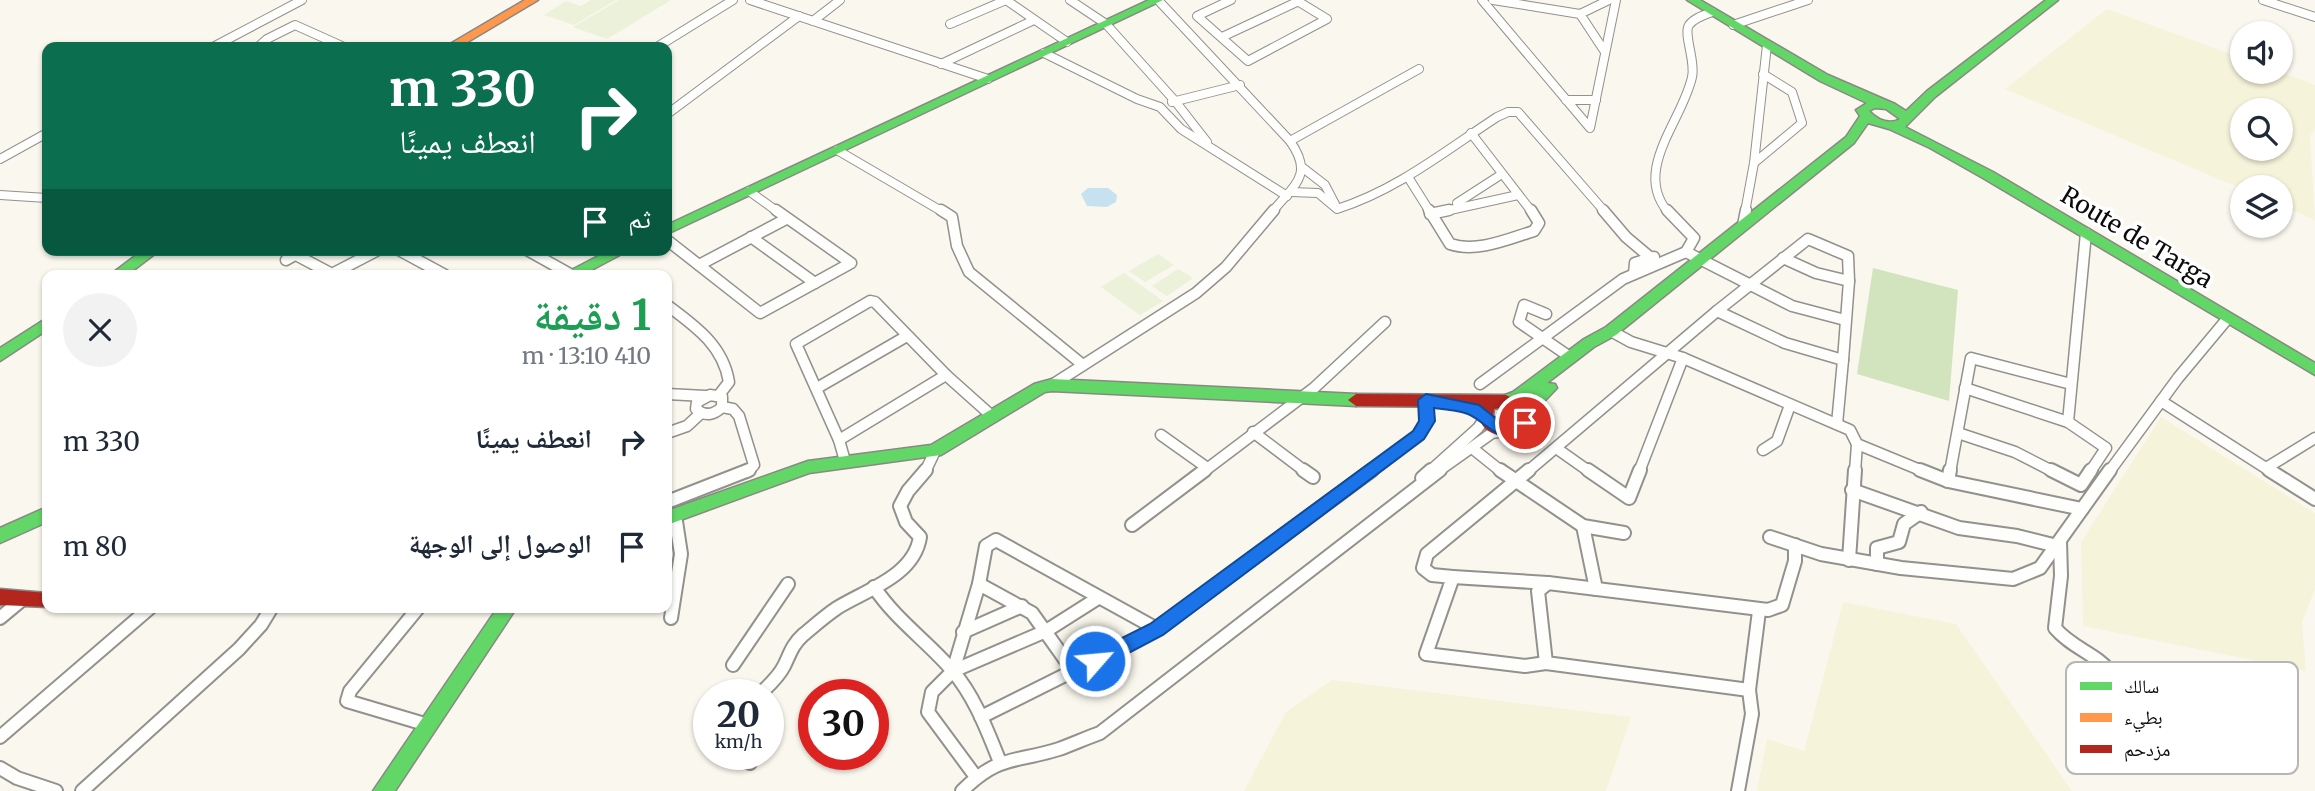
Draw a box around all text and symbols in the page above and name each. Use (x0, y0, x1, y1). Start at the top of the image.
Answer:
map controls (2230, 21, 2293, 238)
button: sound (2230, 21, 2293, 84)
text: 330 m (389, 58, 536, 119)
icon: right (560, 70, 651, 161)
button: search (2230, 98, 2293, 161)
text: انعطف يمينًا (399, 122, 536, 162)
button: layers (2230, 175, 2293, 238)
street label: Route de Targa (2055, 179, 2219, 295)
text: ثم (628, 202, 651, 235)
icon: arrive (576, 203, 614, 241)
text: 1 دقيقة (533, 289, 651, 341)
button: close (63, 293, 137, 367)
text: 410 m · 13:10 (522, 341, 651, 370)
pin (1495, 393, 1555, 453)
icon: arrive (1506, 404, 1544, 442)
text: انعطف يمينًا (476, 422, 592, 455)
icon: right (613, 423, 651, 461)
text: 330 m (63, 425, 140, 458)
text: الوصول إلى الوجهة (409, 527, 592, 560)
icon: arrive (613, 528, 651, 566)
text: 80 m (63, 530, 127, 563)
position arrow (1058, 624, 1132, 698)
legend (2066, 662, 2298, 774)
text: سالك (2124, 674, 2159, 698)
speed limit sign: 30 (798, 679, 889, 770)
text: 20 (717, 693, 760, 737)
text: بطيء (2124, 705, 2163, 733)
text: km/h (715, 730, 762, 753)
text: مزدحم (2124, 737, 2170, 762)

